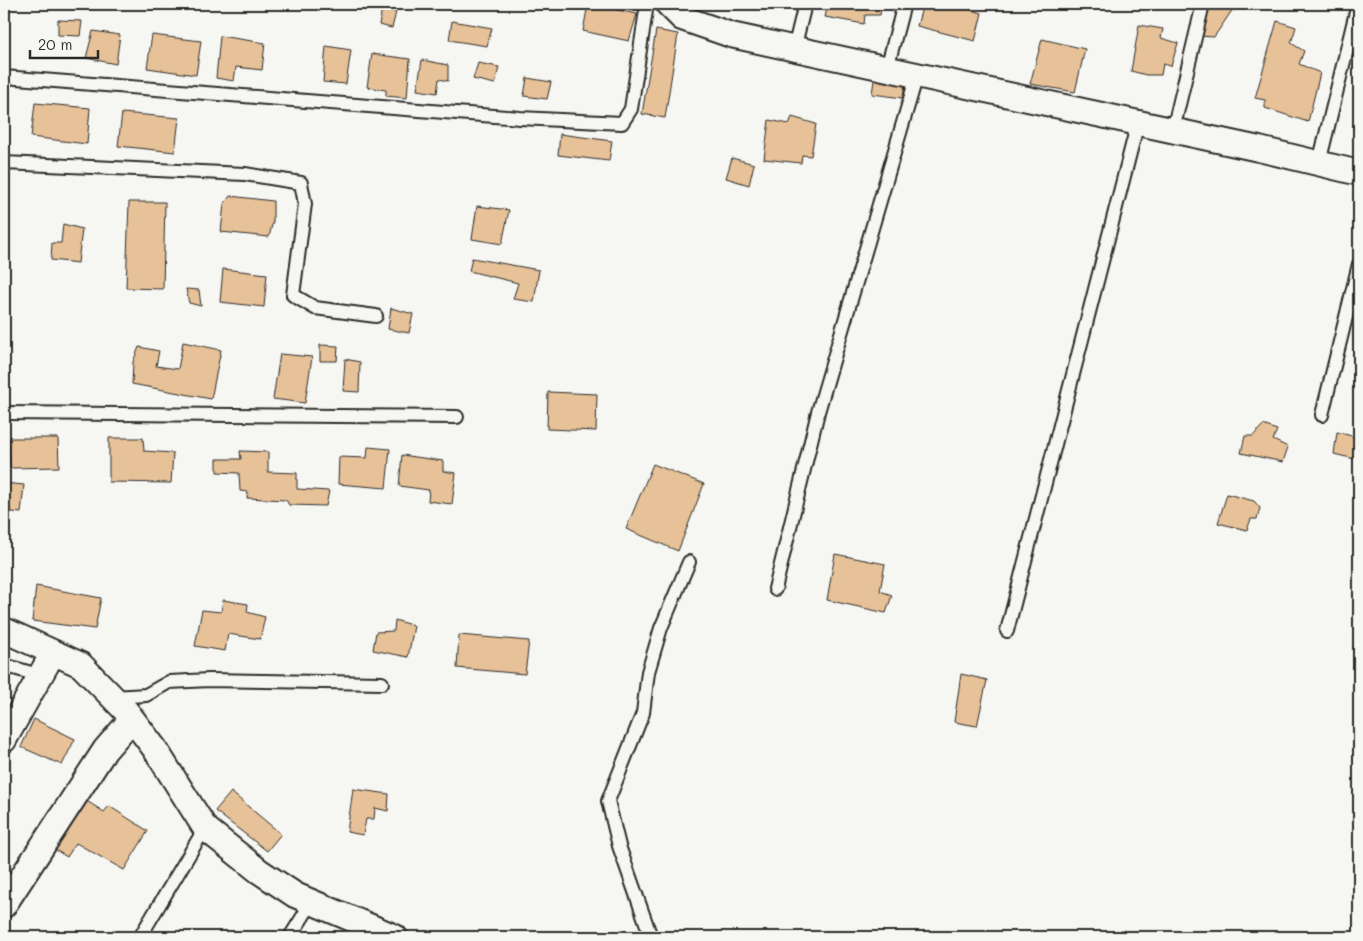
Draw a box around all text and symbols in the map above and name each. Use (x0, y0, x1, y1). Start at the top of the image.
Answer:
scale bar (30, 28, 98, 60)
text: 20 m (38, 34, 72, 54)

